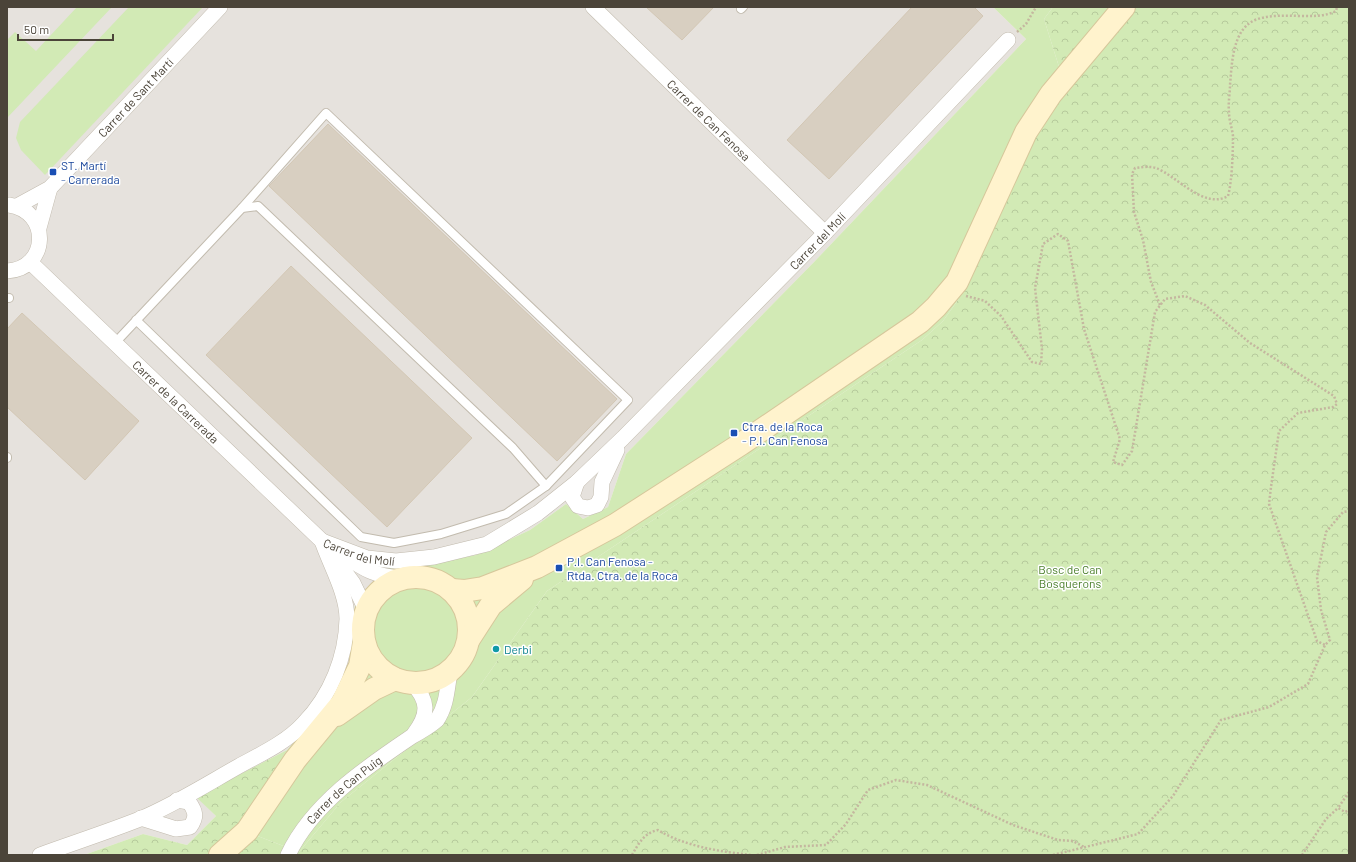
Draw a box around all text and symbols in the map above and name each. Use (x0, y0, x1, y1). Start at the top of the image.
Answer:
scale bar (18, 16, 113, 42)
text: 50 m (24, 22, 49, 36)
street label: Carrer de Sant Martí (95, 55, 176, 140)
street label: Carrer de Can Fenosa (665, 77, 753, 164)
place label: ST. Martí - Carrerada (61, 158, 120, 186)
marker: ST. Martí - Carrerada (48, 167, 58, 177)
street label: Carrer del Molí (786, 209, 848, 272)
street label: Carrer de la Carrerada (130, 357, 222, 446)
place label: Ctra. de la Roca - P.I. Can Fenosa (742, 419, 828, 447)
marker: Ctra. de la Roca - P.I. Can Fenosa (729, 428, 739, 438)
street label: Carrer del Molí (321, 535, 396, 568)
place label: P.I. Can Fenosa - Rtda. Ctra. de la Roca (567, 554, 678, 582)
park label: Bosc de Can Bosquerons (1038, 562, 1102, 590)
marker: P.I. Can Fenosa - Rtda. Ctra. de la Roca (554, 563, 564, 573)
place label: Derbi (504, 642, 532, 656)
marker: Derbi (491, 644, 501, 654)
street label: Carrer de Can Puig (303, 753, 384, 826)

